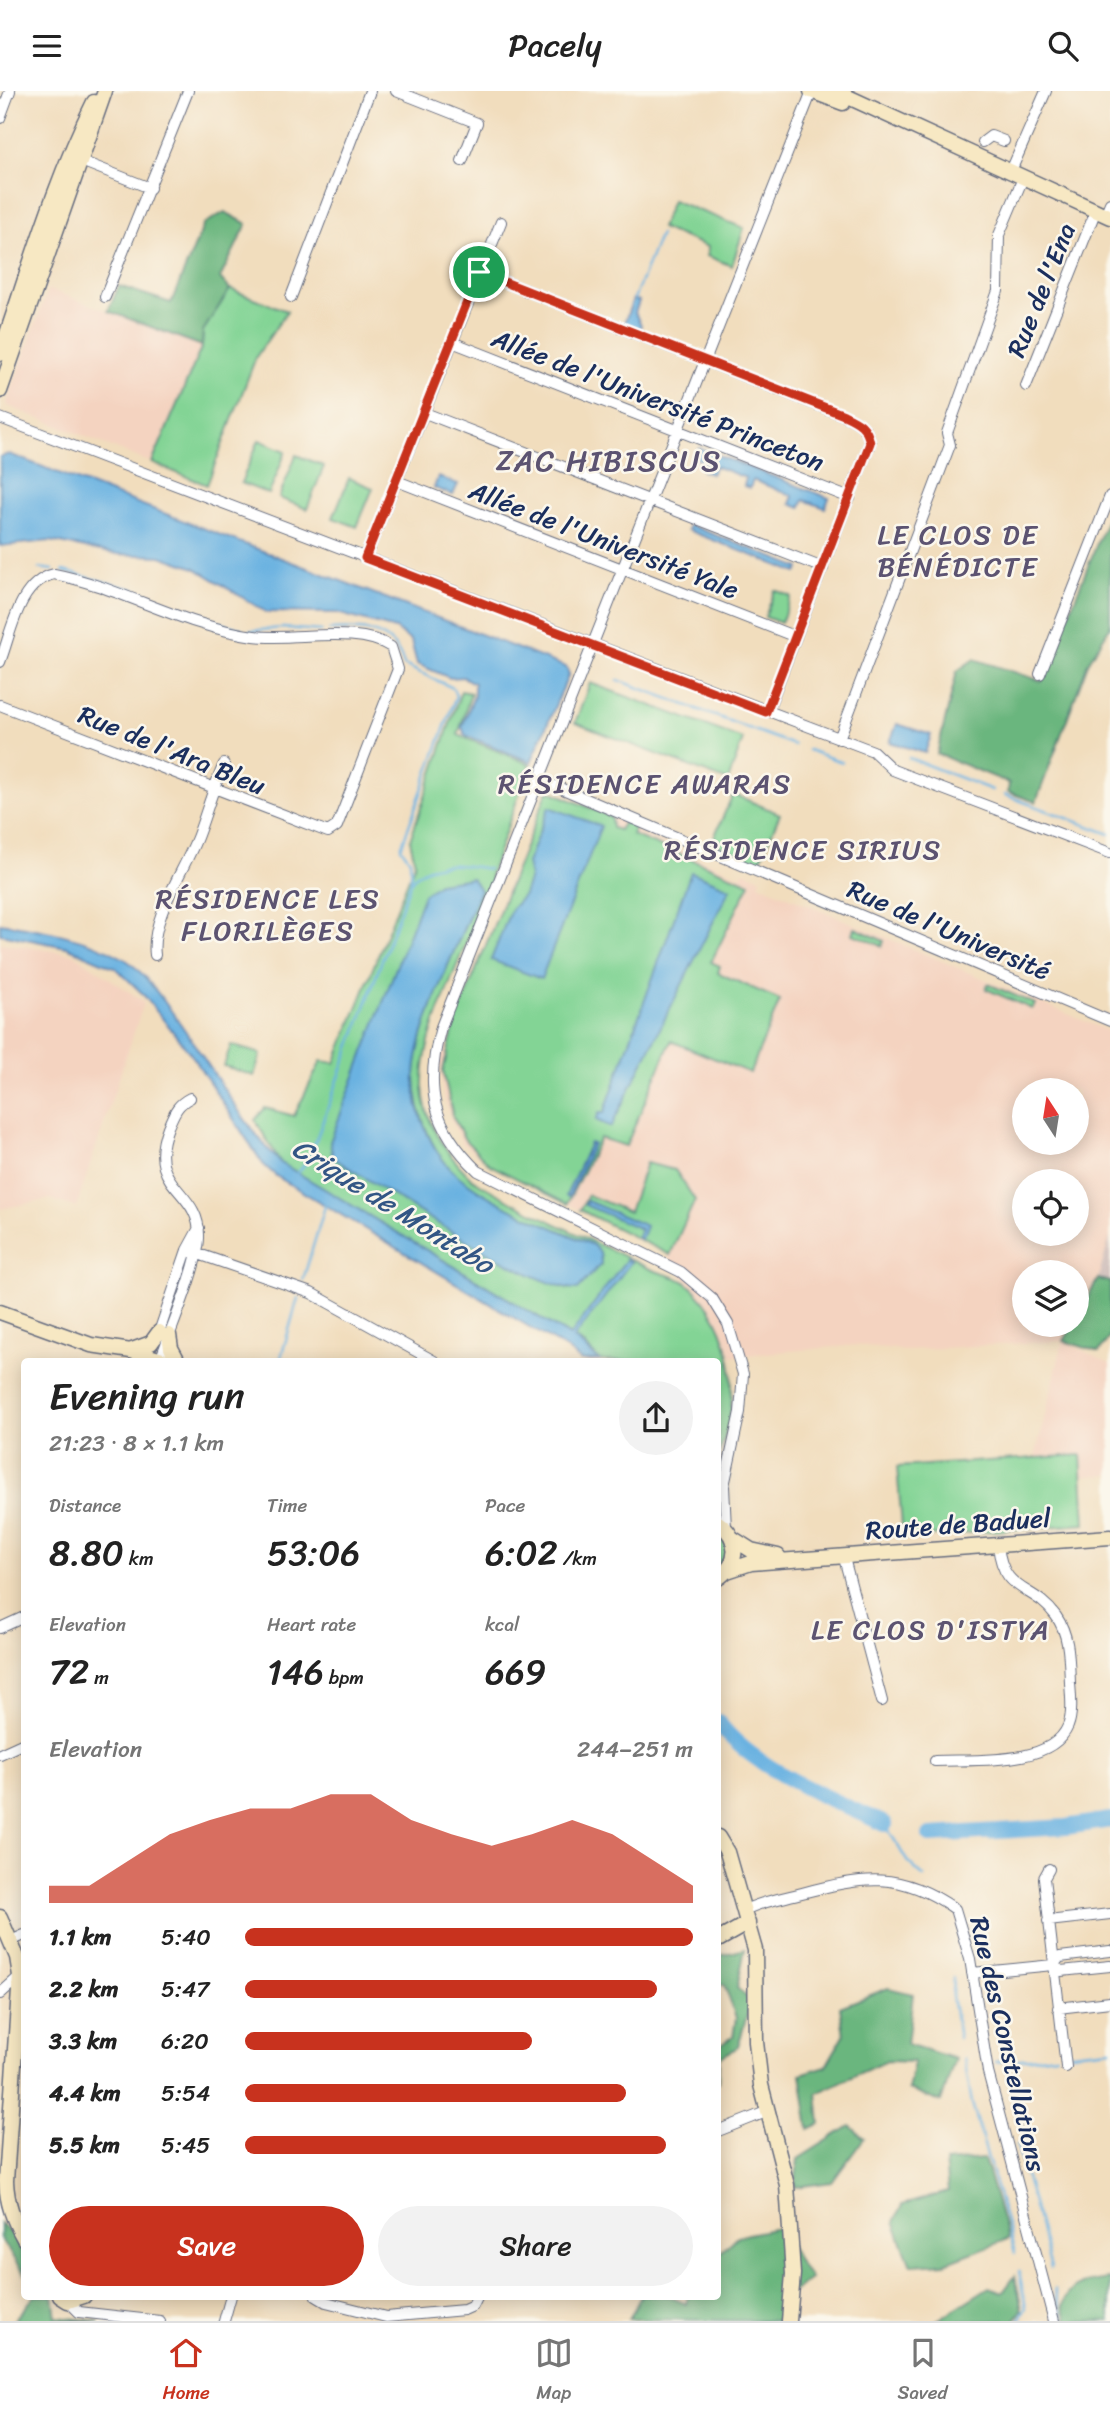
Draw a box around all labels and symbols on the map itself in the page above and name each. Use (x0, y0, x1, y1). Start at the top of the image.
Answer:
street label: Rue de l'Ena (993, 216, 1089, 364)
pin (449, 242, 509, 302)
street label: Allée de l'Université Princeton (484, 315, 831, 485)
district label: ZAC HIBISCUS (496, 434, 722, 488)
street label: Allée de l'Université Yale (461, 467, 746, 613)
district label: LE CLOS DE BÉNÉDICTE (877, 510, 1039, 591)
street label: Rue de l'Ara Bleu (71, 691, 273, 809)
district label: RÉSIDENCE AWARAS (498, 759, 792, 808)
district label: RÉSIDENCE SIRIUS (664, 825, 942, 874)
street label: Rue de l'Université (840, 866, 1058, 994)
district label: RÉSIDENCE LES FLORILÈGES (155, 874, 381, 955)
north arrow (1012, 1078, 1088, 1155)
water label: Crique de Montabo (282, 1124, 506, 1289)
street label: Route de Baduel (864, 1495, 1053, 1553)
district label: LE CLOS D'ISTYA (811, 1605, 1051, 1654)
street label: Rue des Constellations (956, 1912, 1060, 2177)

